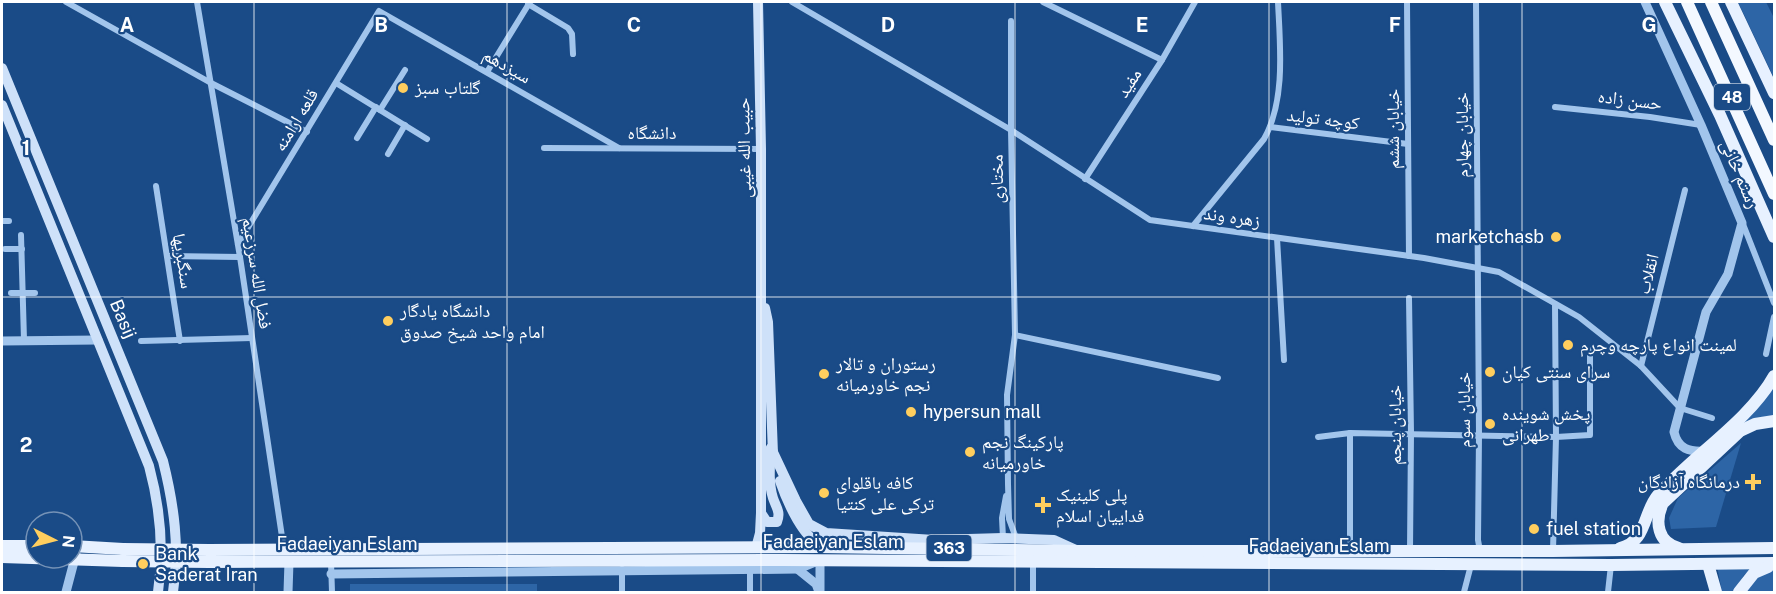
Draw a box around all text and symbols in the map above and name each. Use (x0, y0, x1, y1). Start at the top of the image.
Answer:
text: A (120, 13, 134, 37)
text: B (374, 13, 388, 37)
text: C (627, 13, 641, 37)
text: D (881, 13, 895, 37)
text: E (1136, 13, 1148, 37)
text: F (1389, 13, 1401, 37)
text: G (1641, 13, 1657, 37)
street label: سیزدهم (479, 44, 535, 89)
street label: مفید (1112, 64, 1146, 101)
place label: گلتاب سبز (414, 77, 481, 99)
marker: گلتاب سبز (396, 81, 410, 95)
road number: 48 (1714, 84, 1750, 110)
street label: قلعه ارامنه (269, 85, 322, 155)
street label: حسن زاده (1597, 85, 1663, 115)
street label: خیابان ششم (1382, 89, 1405, 169)
street label: خیابان چهارم (1451, 92, 1474, 178)
street label: حبیب الله غیبی (732, 98, 756, 198)
street label: کوچه تولید (1285, 104, 1361, 134)
street label: دانشگاه (628, 122, 676, 143)
text: 1 (22, 136, 30, 160)
street label: رستم خانی (1715, 136, 1764, 212)
street label: مختاری (986, 154, 1008, 204)
street label: زهره وند (1202, 202, 1262, 231)
street label: فضل الله سرزعیم (236, 216, 277, 331)
place label: marketchasb (1436, 226, 1544, 247)
marker: marketchasb (1549, 230, 1563, 244)
street label: سنگبریها (168, 232, 198, 290)
street label: انقلاب (1632, 251, 1663, 296)
street label: Basij (106, 296, 141, 341)
place label: دانشگاه یادگار امام واحد شیخ صدوق (399, 300, 545, 344)
marker: دانشگاه یادگار امام واحد شیخ صدوق (381, 314, 395, 328)
place label: لمینت انواع پارچه وچرم (1580, 334, 1737, 357)
marker: لمینت انواع پارچه وچرم (1561, 338, 1575, 352)
place label: رستوران و تالار نجم خاورمیانه (835, 353, 936, 397)
place label: سرای سنتی کیان (1502, 361, 1610, 383)
marker: سرای سنتی کیان (1483, 365, 1497, 379)
marker: رستوران و تالار نجم خاورمیانه (817, 367, 831, 381)
street label: خیابان سوم (1453, 372, 1476, 448)
street label: خیابان پنجم (1384, 385, 1407, 465)
place label: hypersun mall (923, 401, 1041, 422)
place label: پخش شوینده طهرانی (1502, 403, 1590, 446)
marker: hypersun mall (904, 405, 918, 419)
marker: پخش شوینده طهرانی (1483, 417, 1497, 431)
place label: پارکینگ نجم خاورمیانه (982, 431, 1064, 473)
text: 2 (20, 433, 32, 457)
marker: پارکینگ نجم خاورمیانه (963, 445, 977, 459)
place label: درمانگاه آزادگان (1638, 471, 1740, 493)
place label: کافه باقلوای ترکی علی کنتیا (836, 472, 934, 515)
marker: درمانگاه آزادگان (1744, 473, 1762, 491)
place label: پلی کلینیک فداییان اسلام (1056, 484, 1144, 528)
marker: کافه باقلوای ترکی علی کنتیا (817, 486, 831, 500)
marker: پلی کلینیک فداییان اسلام (1034, 496, 1052, 514)
north arrow (24, 510, 84, 570)
place label: fuel station (1546, 518, 1641, 539)
marker: fuel station (1527, 522, 1541, 536)
street label: Fadaeiyan Eslam (763, 531, 903, 552)
street label: Fadaeiyan Eslam (277, 533, 417, 554)
text: N (58, 534, 79, 549)
road number: 363 (926, 535, 972, 561)
street label: Fadaeiyan Eslam (1249, 535, 1389, 556)
place label: Bank Saderat Iran (155, 543, 258, 585)
marker: Bank Saderat Iran (136, 557, 150, 571)

